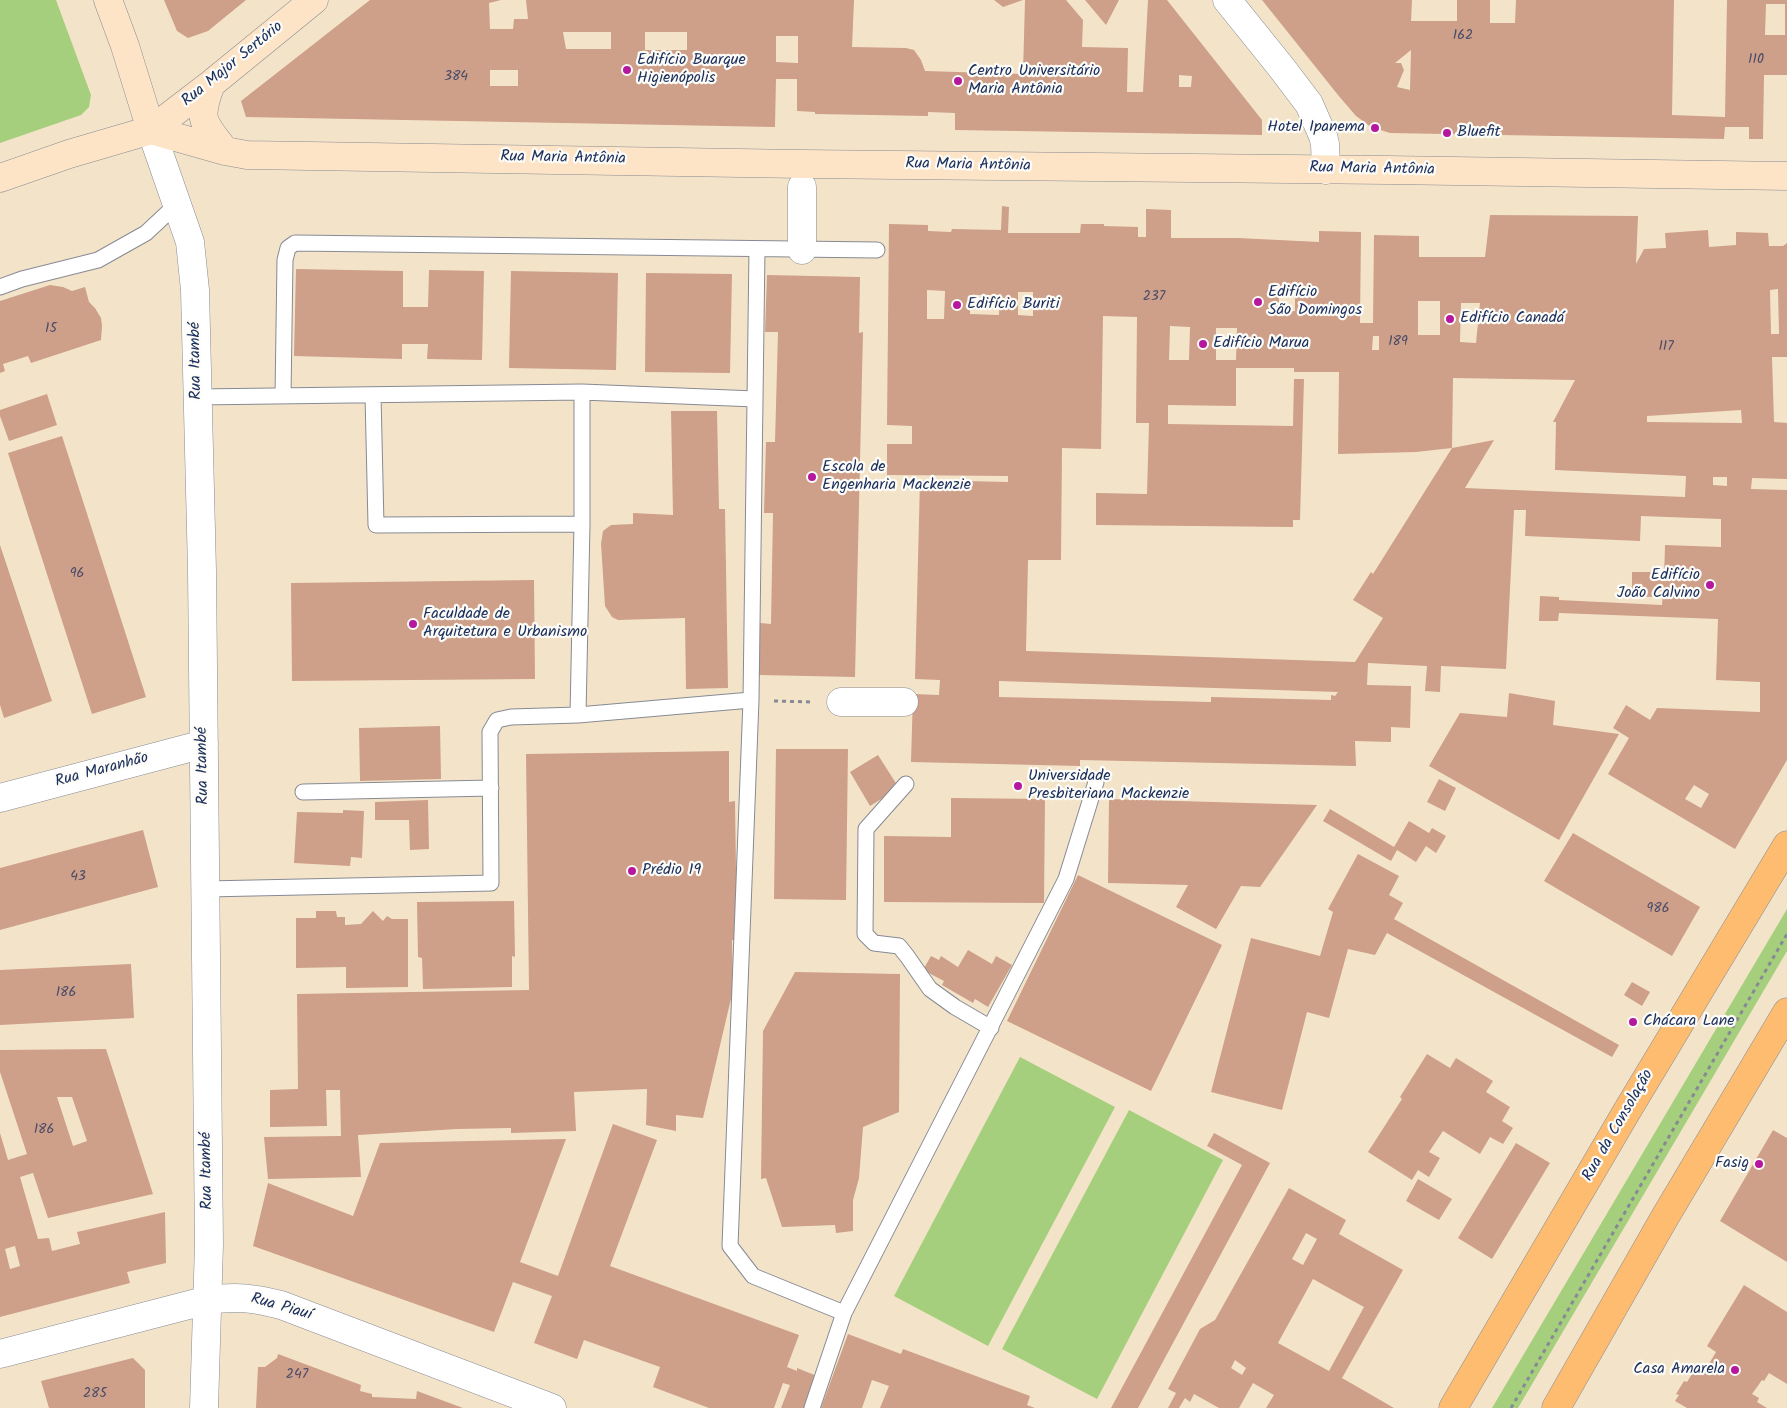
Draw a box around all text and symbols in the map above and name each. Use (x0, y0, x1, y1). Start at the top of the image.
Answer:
street label: Rua Major Sertório (178, 18, 288, 112)
house number: 162 (1453, 29, 1473, 45)
place label: Edifício Buarque Higienópolis (637, 51, 746, 89)
house number: 110 (1748, 53, 1764, 69)
place label: Centro Universitário Maria Antônia (968, 62, 1100, 100)
marker: Edifício Buarque Higienópolis (621, 64, 633, 76)
house number: 384 (444, 70, 468, 86)
marker: Centro Universitário Maria Antônia (952, 75, 964, 87)
place label: Hotel Ipanema (1267, 118, 1365, 138)
marker: Hotel Ipanema (1369, 122, 1381, 134)
place label: Bluefit (1457, 123, 1501, 143)
marker: Bluefit (1441, 127, 1453, 139)
street label: Rua Maria Antônia (500, 148, 626, 170)
street label: Rua Maria Antônia (905, 155, 1031, 177)
street label: Rua Maria Antônia (1309, 159, 1435, 181)
place label: Edifício São Domingos (1268, 283, 1362, 321)
house number: 237 (1143, 290, 1165, 306)
place label: Edifício Buriti (967, 295, 1060, 315)
marker: Edifício São Domingos (1252, 296, 1264, 308)
marker: Edifício Buriti (951, 299, 963, 311)
place label: Edifício Canadá (1460, 309, 1564, 329)
marker: Edifício Canadá (1444, 313, 1456, 325)
house number: 15 (45, 322, 57, 338)
street label: Rua Itambé (187, 322, 207, 400)
place label: Edifício Marua (1213, 334, 1309, 354)
house number: 189 (1388, 335, 1408, 351)
marker: Edifício Marua (1197, 338, 1209, 350)
house number: 117 (1658, 340, 1674, 356)
place label: Escola de Engenharia Mackenzie (822, 458, 971, 496)
marker: Escola de Engenharia Mackenzie (806, 471, 818, 483)
place label: Edifício João Calvino (1617, 566, 1700, 604)
house number: 96 (70, 567, 84, 583)
marker: Edifício João Calvino (1704, 579, 1716, 591)
place label: Faculdade de Arquitetura e Urbanismo (423, 605, 587, 643)
marker: Faculdade de Arquitetura e Urbanismo (407, 618, 419, 630)
street label: Rua Itambé (194, 727, 214, 805)
street label: Rua Maranhão (53, 749, 151, 793)
place label: Universidade Presbiteriana Mackenzie (1028, 767, 1189, 805)
marker: Universidade Presbiteriana Mackenzie (1012, 780, 1024, 792)
place label: Prédio 19 (642, 861, 701, 881)
marker: Prédio 19 (626, 865, 638, 877)
house number: 43 (70, 870, 86, 886)
house number: 986 (1646, 902, 1670, 918)
house number: 186 (56, 986, 76, 1002)
place label: Chácara Lane (1643, 1012, 1735, 1032)
marker: Chácara Lane (1627, 1016, 1639, 1028)
street label: Rua da Consolação (1579, 1067, 1659, 1185)
house number: 186 (34, 1123, 54, 1139)
street label: Rua Itambé (198, 1132, 218, 1210)
place label: Fasig (1715, 1154, 1749, 1174)
marker: Fasig (1753, 1158, 1765, 1170)
street label: Rua Piauí (248, 1290, 314, 1326)
place label: Casa Amarela (1633, 1360, 1725, 1380)
marker: Casa Amarela (1729, 1364, 1741, 1376)
house number: 247 (286, 1368, 308, 1384)
house number: 285 (83, 1387, 107, 1403)

